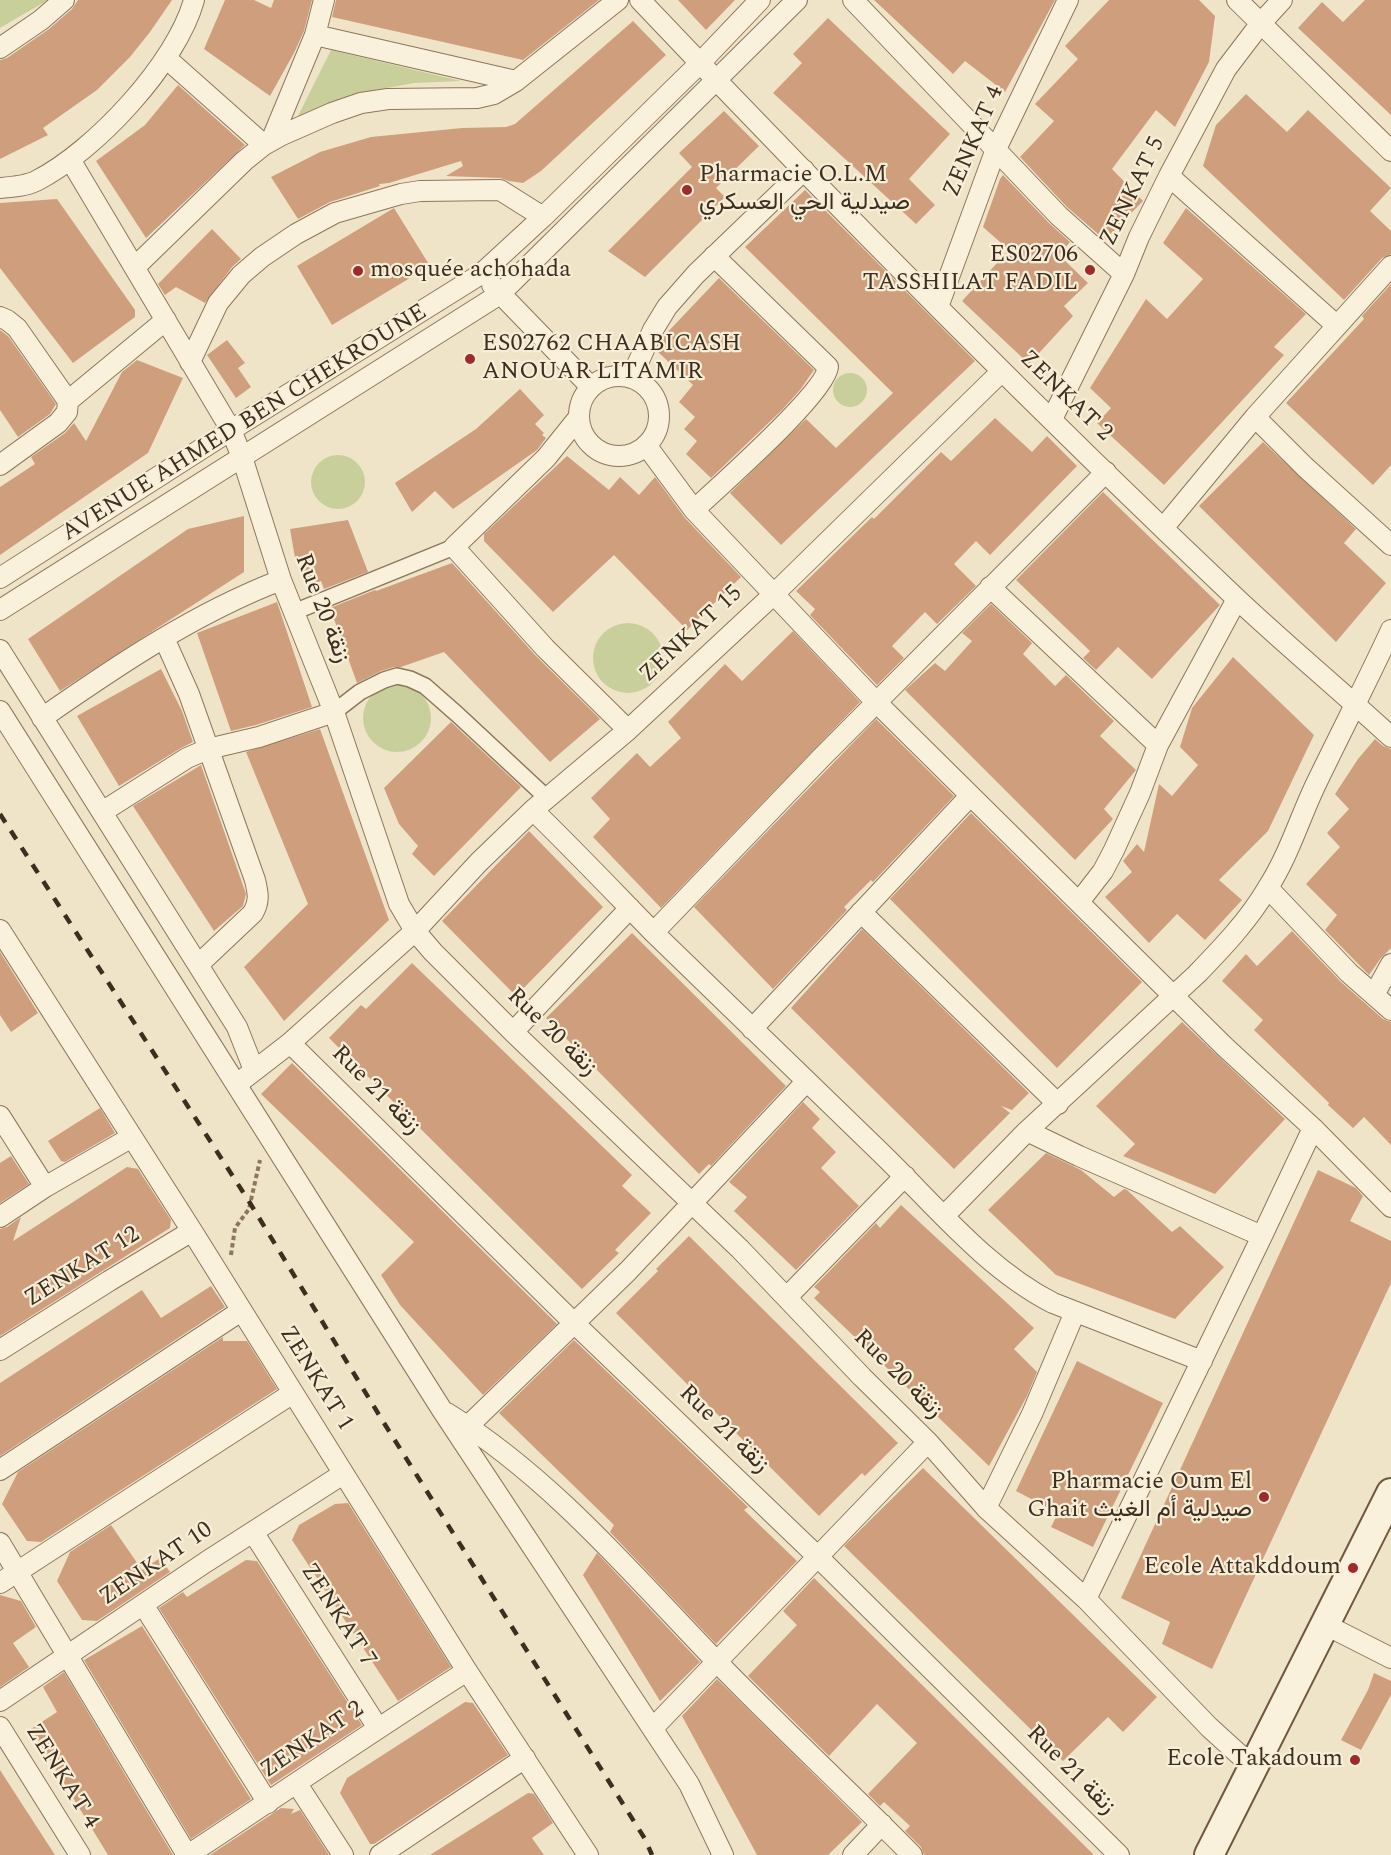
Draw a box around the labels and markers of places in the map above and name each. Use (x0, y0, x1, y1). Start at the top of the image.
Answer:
place label: Pharmacie O.L.M صيدلية الحي العسكري (699, 162, 910, 218)
marker: Pharmacie O.L.M صيدلية الحي العسكري (680, 183, 694, 197)
place label: ES02706 TASSHILAT FADIL (862, 242, 1078, 298)
place label: mosquée achohada (370, 257, 571, 285)
marker: ES02706 TASSHILAT FADIL (1083, 263, 1097, 277)
marker: mosquée achohada (351, 264, 365, 278)
place label: ES02762 CHAABICASH ANOUAR LITAMIR (482, 331, 741, 387)
marker: ES02762 CHAABICASH ANOUAR LITAMIR (463, 352, 477, 366)
place label: Pharmacie Oum El Ghait صيدلية أم الغيث (1027, 1469, 1252, 1525)
marker: Pharmacie Oum El Ghait صيدلية أم الغيث (1257, 1490, 1271, 1504)
place label: Ecole Attakddoum (1144, 1554, 1341, 1582)
marker: Ecole Attakddoum (1346, 1561, 1360, 1575)
place label: Ecole Takadoum (1166, 1746, 1343, 1774)
marker: Ecole Takadoum (1348, 1753, 1362, 1767)

